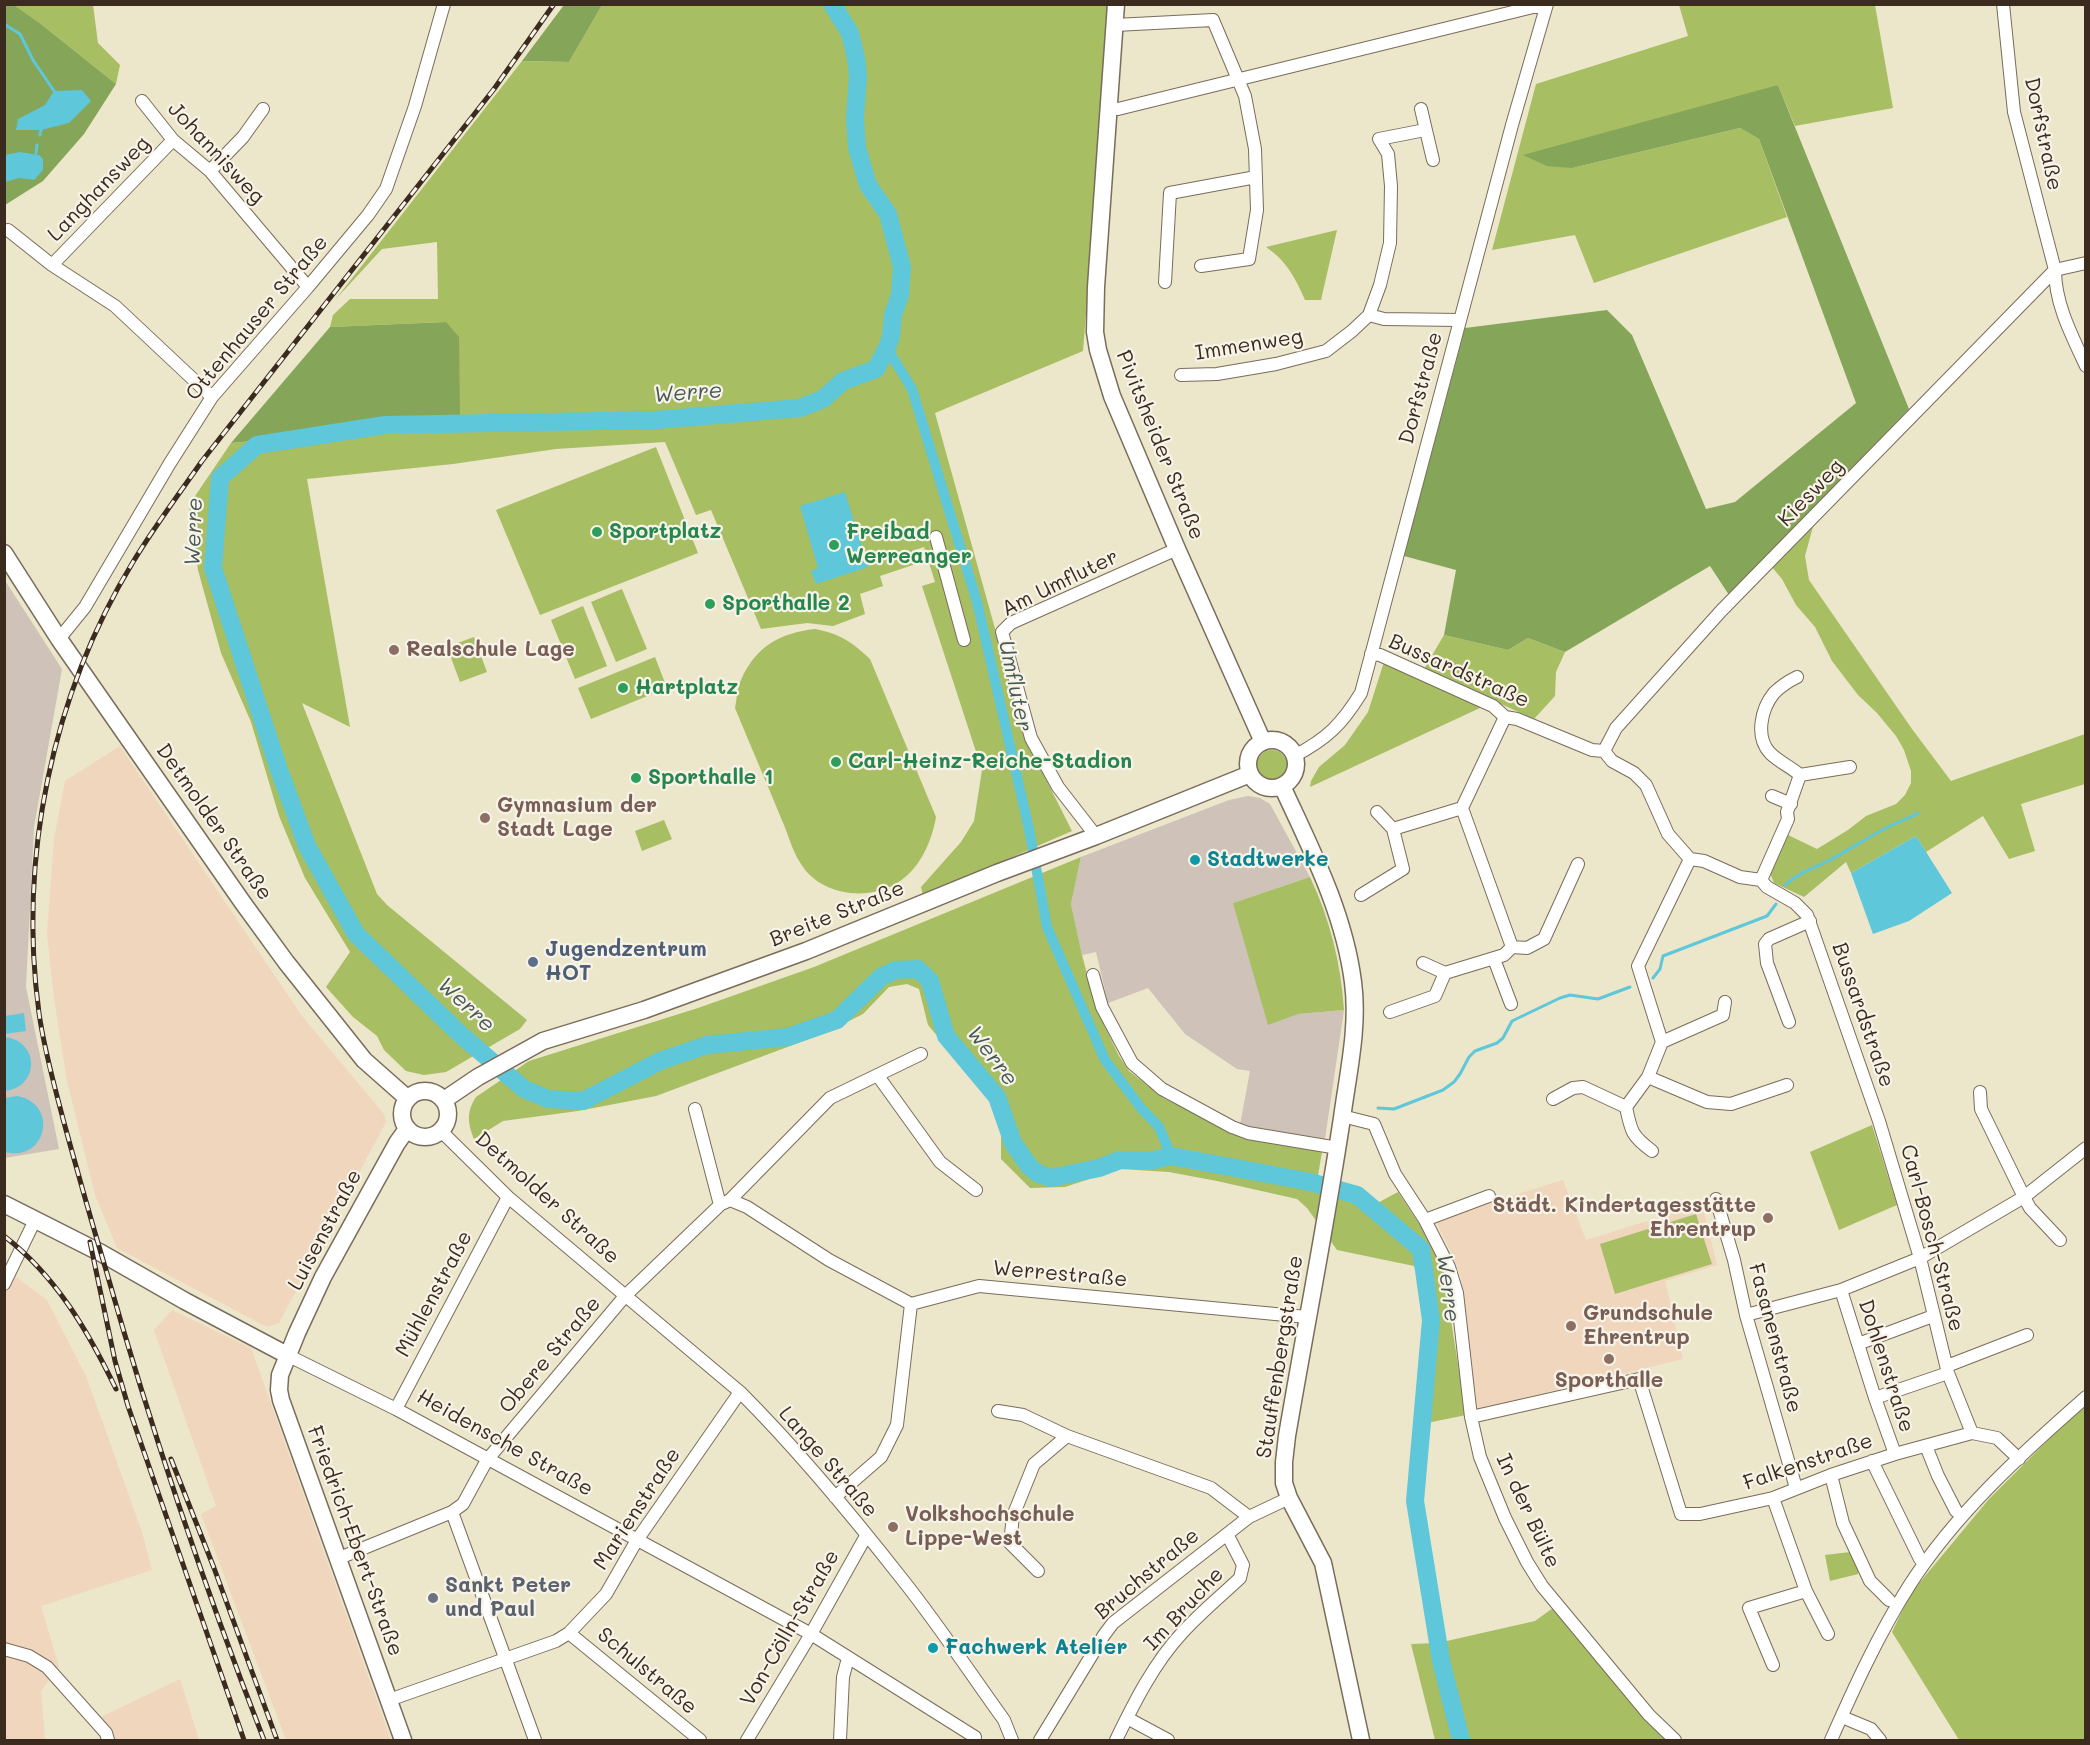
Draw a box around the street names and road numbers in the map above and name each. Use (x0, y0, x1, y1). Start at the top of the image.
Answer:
street label: Dorfstraße (2019, 75, 2067, 193)
street label: Johannisweg (162, 97, 270, 209)
street label: Langhansweg (43, 131, 155, 247)
street label: Ottenhauser Straße (181, 230, 333, 406)
street label: Immenweg (1193, 324, 1305, 366)
street label: Dorfstraße (1394, 329, 1448, 447)
street label: Pivitsheider Straße (1110, 347, 1210, 543)
street label: Kiesweg (1773, 454, 1849, 532)
street label: Am Umfluter (998, 544, 1122, 622)
street label: Bussardstraße (1385, 629, 1533, 713)
street label: Detmolder Straße (150, 739, 278, 905)
street label: Breite Straße (766, 876, 908, 952)
street label: Bussardstraße (1826, 939, 1900, 1091)
street label: Detmolder Straße (470, 1127, 624, 1269)
street label: Carl-Bosch-Straße (1895, 1142, 1969, 1334)
street label: Luisenstraße (283, 1165, 367, 1295)
street label: Mühlenstraße (390, 1227, 478, 1361)
street label: Stauffenbergstraße (1252, 1254, 1308, 1460)
street label: Werrestraße (992, 1256, 1128, 1292)
street label: Fasanenstraße (1743, 1260, 1807, 1416)
street label: Obere Straße (494, 1292, 606, 1418)
street label: Dohlenstraße (1853, 1296, 1919, 1436)
street label: Heidensche Straße (413, 1384, 597, 1502)
street label: Lange Straße (773, 1401, 883, 1523)
street label: Friedrich-Ebert-Straße (302, 1422, 408, 1660)
street label: Falkenstraße (1740, 1428, 1876, 1496)
street label: Marienstraße (588, 1443, 686, 1575)
street label: In der Bülte (1491, 1450, 1565, 1572)
street label: Bruchstraße (1090, 1523, 1204, 1625)
street label: Von-Cölln-Straße (735, 1546, 845, 1710)
street label: Im Bruche (1139, 1562, 1229, 1656)
street label: Schulstraße (592, 1622, 702, 1720)

